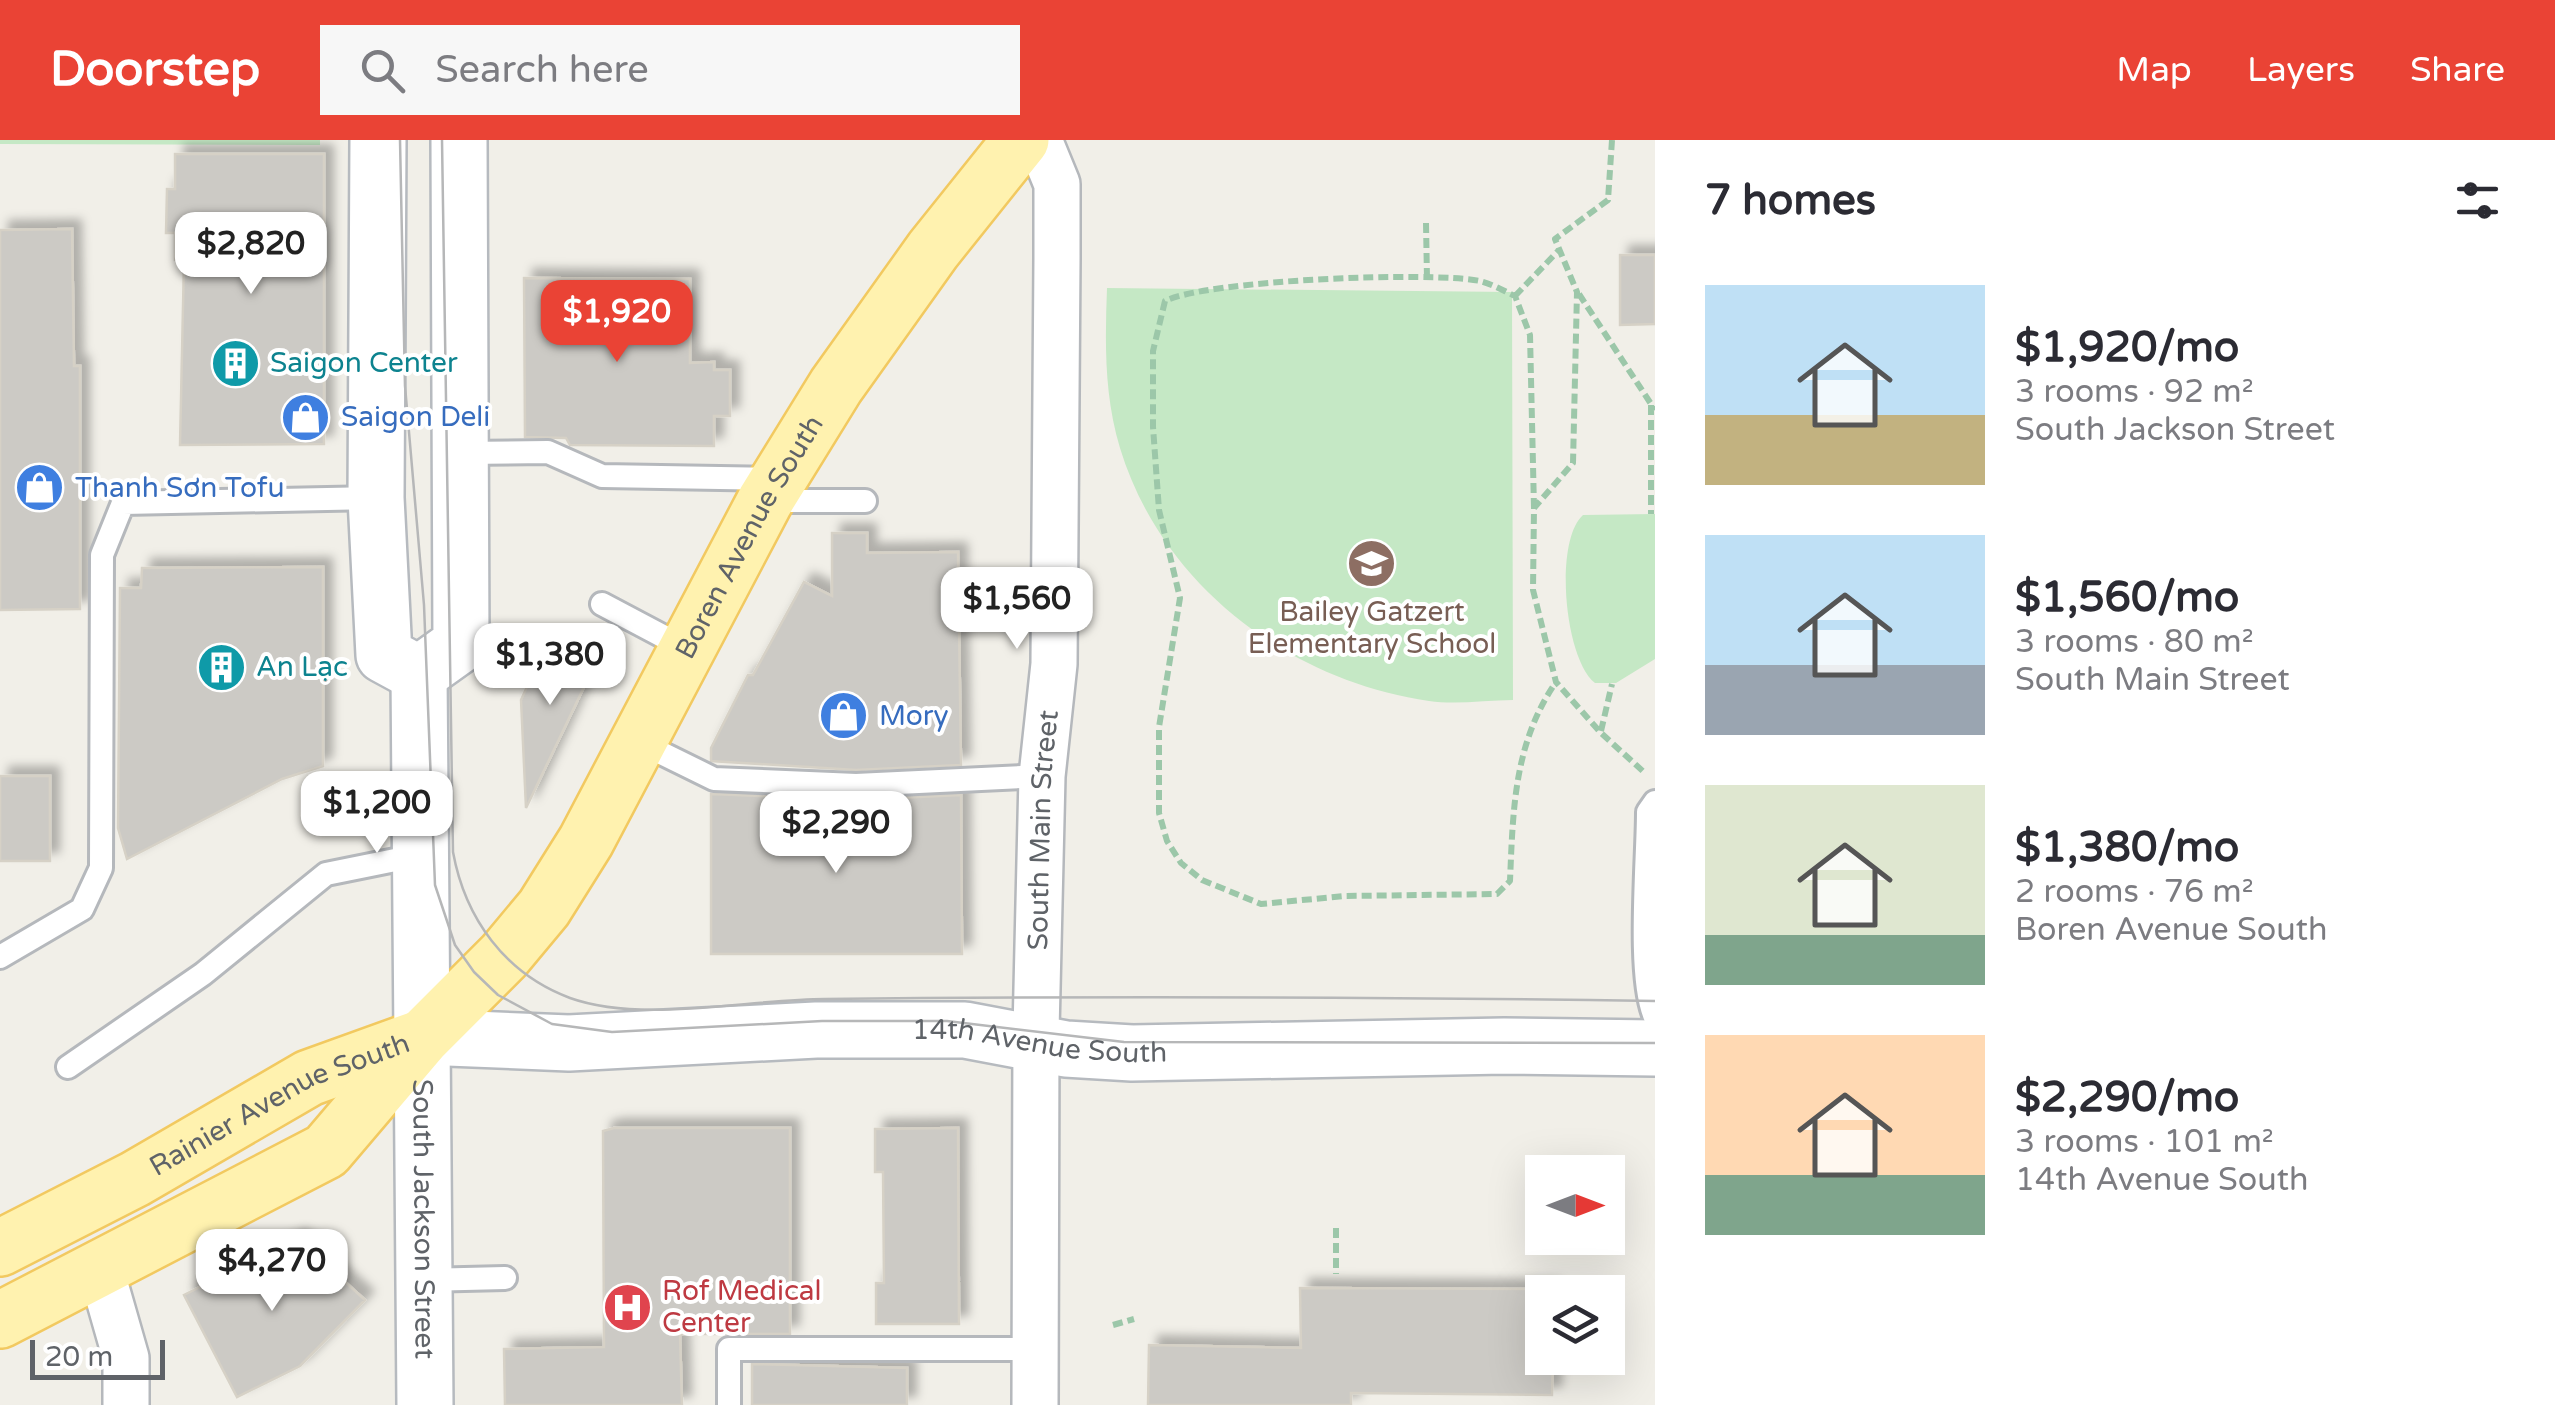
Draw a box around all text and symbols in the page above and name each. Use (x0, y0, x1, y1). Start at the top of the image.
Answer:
search box (320, 25, 1020, 115)
text: Doorstep (50, 41, 260, 99)
icon: search (355, 43, 410, 98)
text: Search here (435, 47, 649, 93)
text: Map (2116, 49, 2192, 91)
text: Layers (2247, 49, 2355, 91)
text: Share (2410, 49, 2505, 91)
icon: filters (2450, 173, 2505, 228)
text: 7 homes (1705, 175, 1876, 226)
pin: $2,820 (170, 212, 332, 297)
text: $2,820 (197, 225, 305, 263)
pin: $1,920 (536, 280, 698, 365)
text: $1,920 (563, 293, 671, 331)
text: $1,920/mo (2015, 322, 2239, 373)
icon: home (1785, 325, 1905, 445)
building icon: Saigon Center (209, 337, 261, 389)
place label: Saigon Center (270, 346, 458, 380)
text: 3 rooms · 92 m² (2015, 373, 2254, 411)
shop icon: Saigon Deli (280, 391, 332, 443)
place label: Saigon Deli (341, 400, 490, 434)
street label: Boren Avenue South (668, 409, 831, 665)
text: South Jackson Street (2015, 411, 2335, 449)
shop icon: Thanh Sơn Tofu (14, 462, 66, 514)
place label: Thanh Sơn Tofu (75, 471, 285, 505)
school or university icon: Bailey Gatzert Elementary School (1346, 538, 1398, 590)
pin: $1,560 (936, 567, 1098, 652)
text: $1,560/mo (2015, 572, 2239, 623)
icon: home (1785, 575, 1905, 695)
text: $1,560 (963, 580, 1071, 618)
place label: Bailey Gatzert Elementary School (1248, 595, 1496, 661)
pin: $1,380 (469, 623, 631, 708)
text: 3 rooms · 80 m² (2015, 623, 2254, 661)
text: $1,380 (496, 636, 604, 674)
building icon: An Lạc (195, 641, 247, 693)
place label: An Lạc (256, 650, 348, 684)
text: South Main Street (2015, 661, 2290, 699)
shop icon: Mory (818, 690, 870, 742)
place label: Mory (879, 699, 948, 733)
street label: South Main Street (1021, 708, 1066, 951)
pin: $1,200 (296, 771, 458, 856)
text: $1,200 (323, 784, 431, 822)
pin: $2,290 (755, 791, 917, 876)
text: $2,290 (782, 804, 890, 842)
text: $1,380/mo (2015, 822, 2239, 873)
icon: home (1785, 825, 1905, 945)
text: 2 rooms · 76 m² (2015, 873, 2254, 911)
text: Boren Avenue South (2015, 911, 2327, 949)
street label: 14th Avenue South (912, 1012, 1167, 1070)
street label: Rainier Avenue South (144, 1026, 414, 1184)
text: $2,290/mo (2015, 1072, 2239, 1123)
icon: home (1785, 1075, 1905, 1195)
street label: South Jackson Street (405, 1079, 442, 1359)
text: 3 rooms · 101 m² (2015, 1123, 2274, 1161)
north arrow (1525, 1155, 1625, 1255)
map controls (1525, 1155, 1625, 1375)
text: 14th Avenue South (2015, 1161, 2308, 1199)
pin: $4,270 (191, 1229, 353, 1314)
text: $4,270 (218, 1242, 326, 1280)
place label: Rof Medical Center (662, 1274, 822, 1340)
button: layers (1525, 1275, 1625, 1375)
hospital icon: Rof Medical Center (601, 1281, 653, 1333)
scale bar (30, 1335, 165, 1380)
text: 20 m (45, 1340, 113, 1374)

